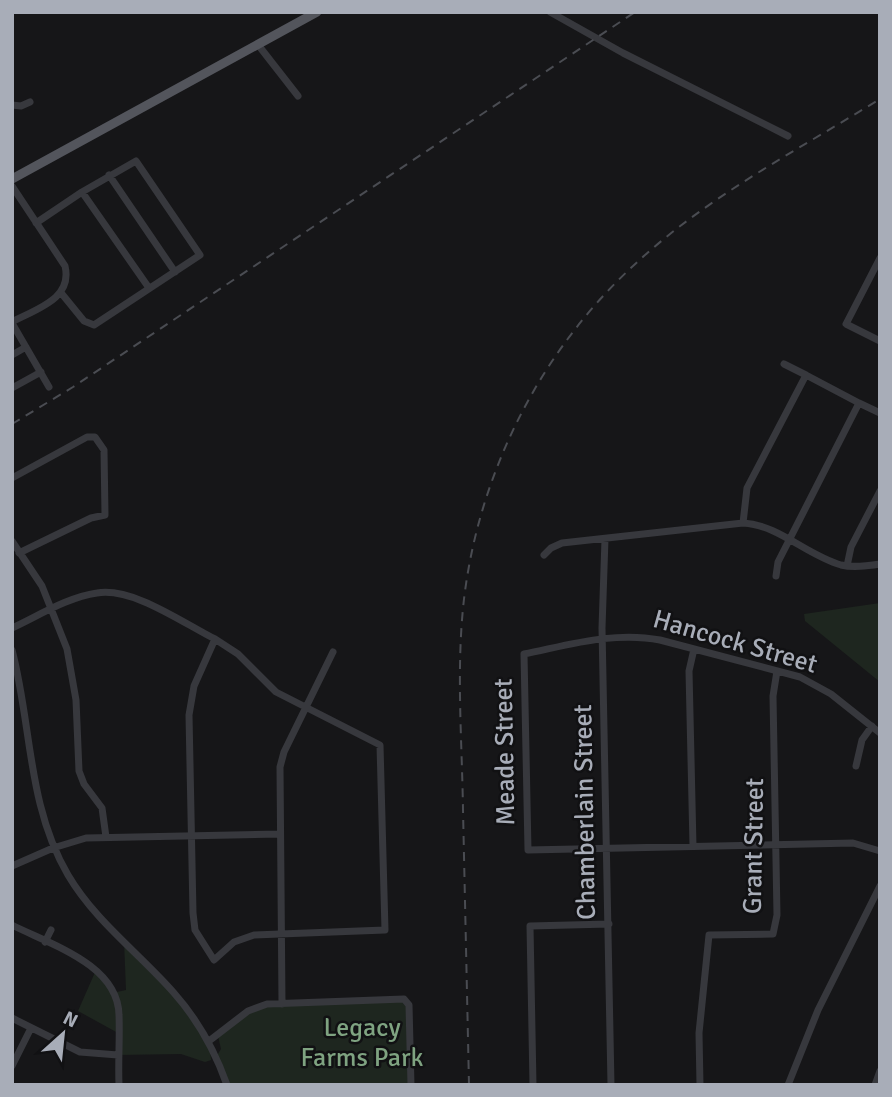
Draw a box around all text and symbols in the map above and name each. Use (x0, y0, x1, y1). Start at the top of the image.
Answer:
street label: Hancock Street (649, 603, 821, 681)
street label: Meade Street (488, 678, 522, 826)
street label: Chamberlain Street (567, 704, 603, 920)
street label: Grant Street (737, 778, 771, 914)
north arrow (28, 999, 98, 1069)
text: N (59, 1006, 82, 1033)
park label: Legacy Farms Park (300, 1012, 424, 1074)

